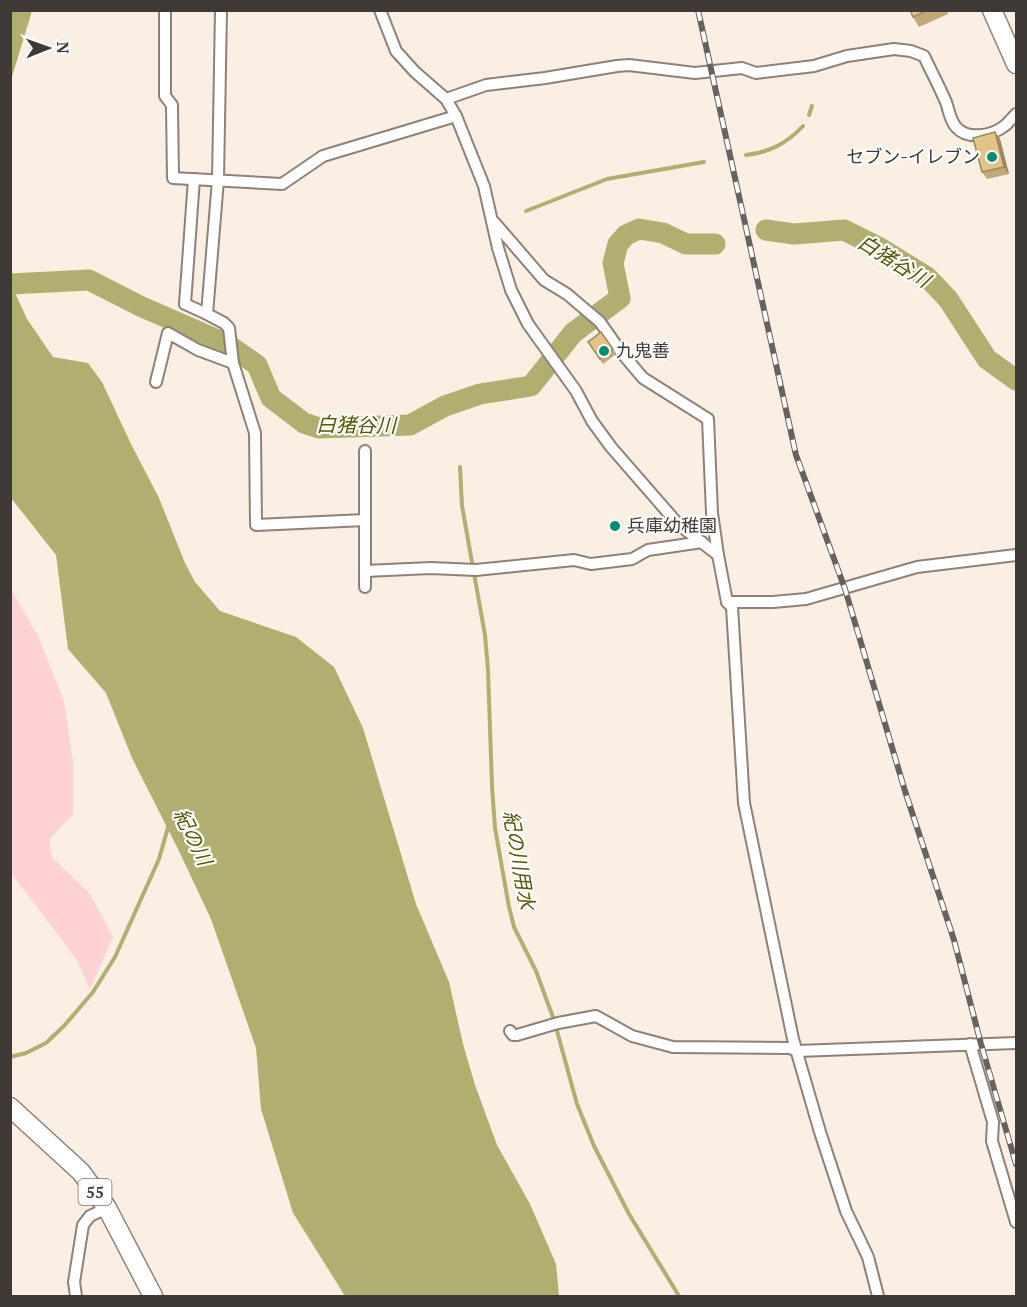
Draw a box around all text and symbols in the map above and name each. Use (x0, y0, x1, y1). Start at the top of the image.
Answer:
north arrow (18, 18, 78, 78)
text: N (52, 41, 74, 54)
place label: セブン-イレブン (846, 144, 980, 168)
marker: セブン-イレブン (985, 150, 999, 164)
water label: 白猪谷川 (853, 228, 937, 294)
place label: 九鬼善 (616, 338, 670, 362)
marker: 九鬼善 (597, 344, 611, 358)
water label: 白猪谷川 (316, 410, 398, 439)
place label: 兵庫幼稚園 (627, 513, 717, 537)
marker: 兵庫幼稚園 (608, 519, 622, 533)
water label: 紀の川 (168, 804, 220, 871)
water label: 紀の川用水 (498, 808, 542, 913)
road number: 55 (78, 1179, 112, 1205)

